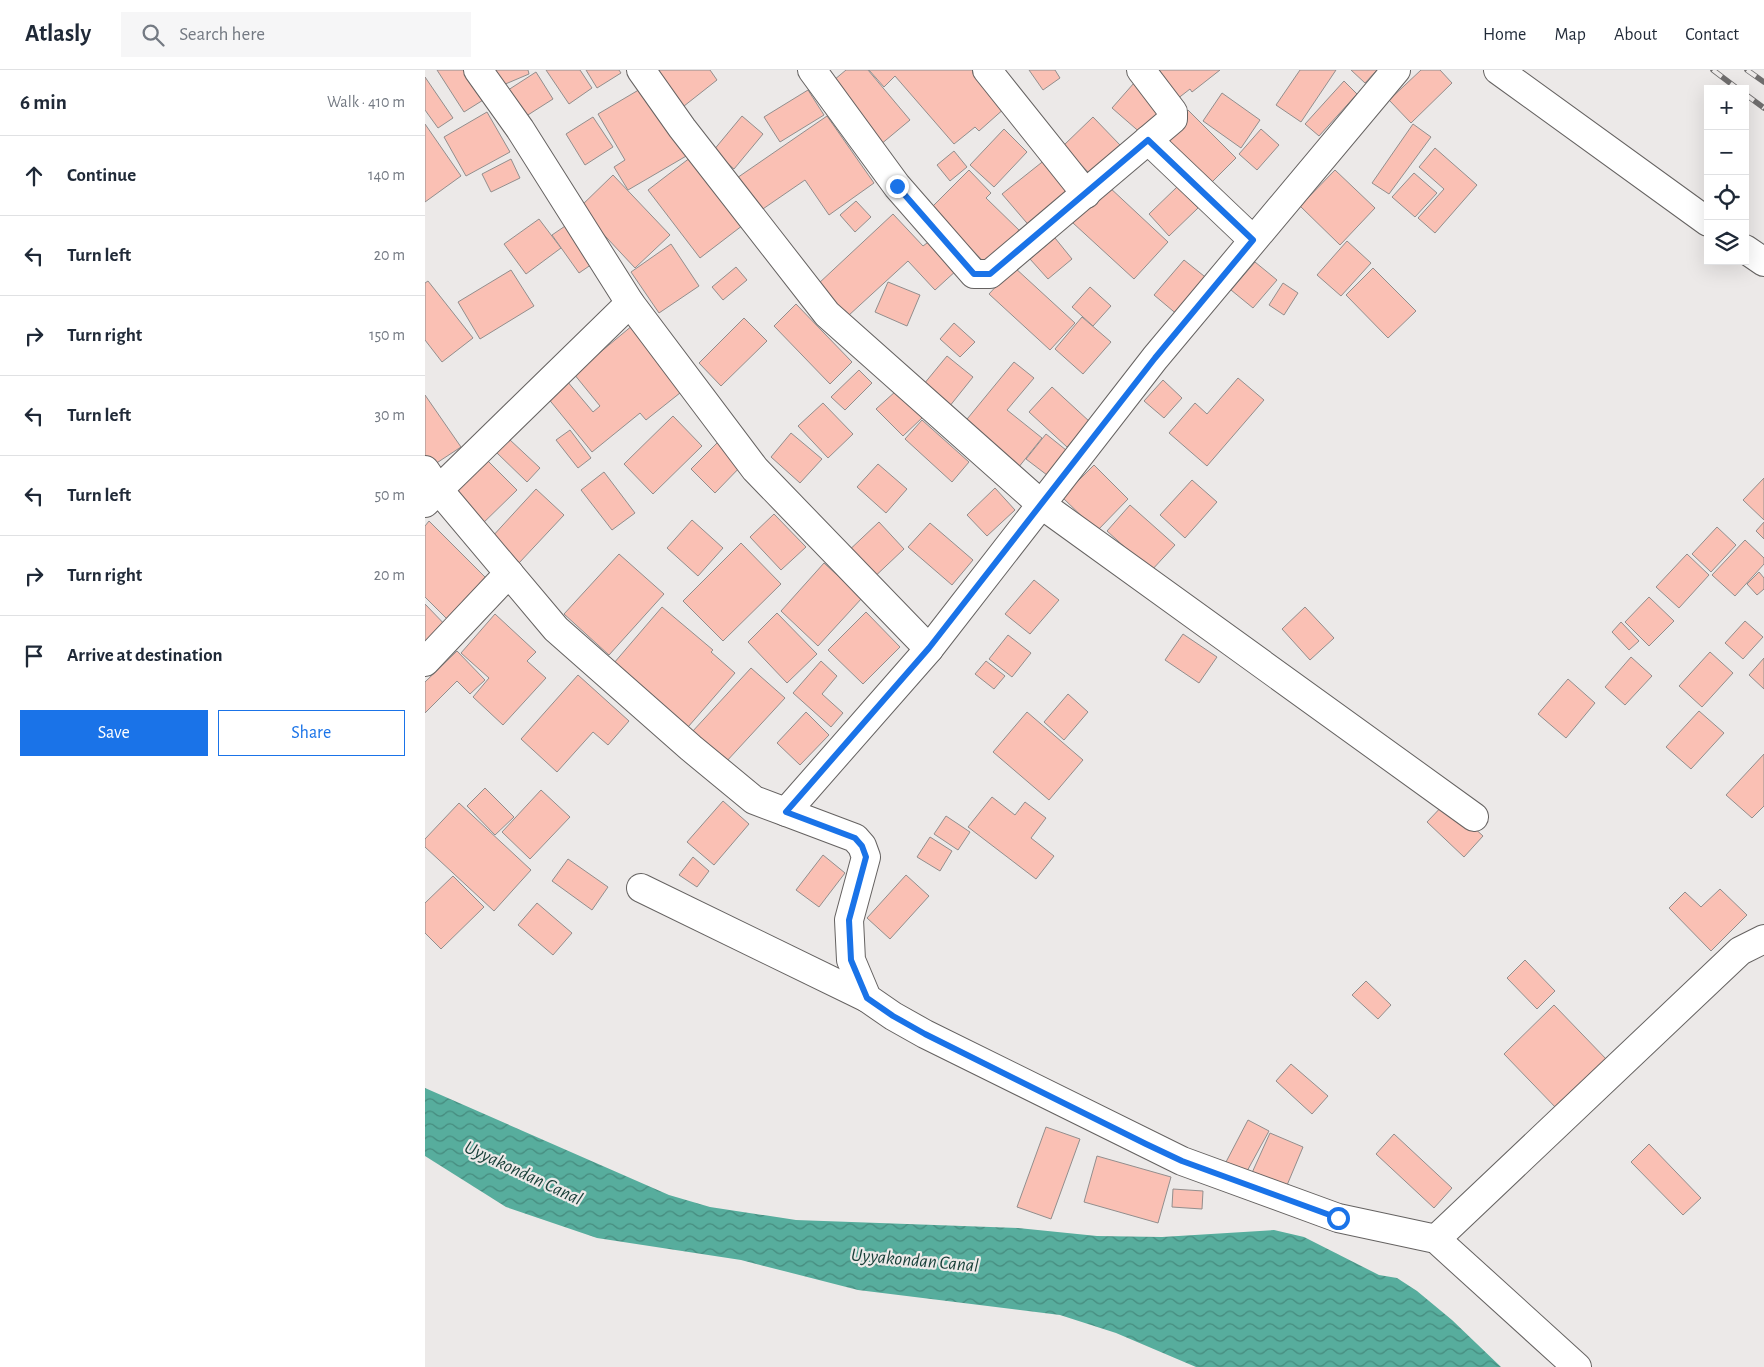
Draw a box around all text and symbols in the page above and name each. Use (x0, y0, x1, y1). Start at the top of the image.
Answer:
search box (121, 12, 471, 57)
icon: search (139, 21, 167, 49)
text: Atlasly (25, 22, 91, 46)
text: Search here (179, 25, 265, 44)
text: Home (1483, 26, 1526, 44)
text: Map (1554, 26, 1586, 44)
text: About (1614, 26, 1657, 44)
text: Contact (1685, 26, 1739, 44)
map controls (1704, 85, 1749, 265)
button: + (1704, 85, 1749, 130)
text: 6 min (20, 92, 67, 113)
text: Walk · 410 m (327, 94, 405, 110)
button: − (1704, 130, 1749, 175)
icon: ahead (20, 162, 48, 190)
text: Continue (67, 166, 136, 185)
text: 140 m (368, 167, 405, 183)
route end (886, 175, 909, 198)
button: locate (1704, 175, 1749, 220)
button: layers (1704, 220, 1749, 265)
icon: left (20, 242, 48, 270)
text: Turn left (67, 246, 131, 265)
text: 20 m (374, 247, 405, 263)
icon: right (20, 322, 48, 350)
text: Turn right (67, 326, 142, 345)
text: 150 m (369, 327, 405, 343)
icon: left (20, 402, 48, 430)
text: Turn left (67, 406, 131, 425)
text: 30 m (375, 407, 405, 423)
icon: left (20, 482, 48, 510)
text: Turn left (67, 486, 131, 505)
text: 50 m (374, 487, 405, 503)
icon: right (20, 562, 48, 590)
text: Turn right (67, 566, 142, 585)
text: 20 m (374, 567, 405, 583)
icon: arrive (20, 642, 48, 670)
text: Arrive at destination (67, 646, 223, 665)
button: Save (20, 710, 208, 756)
button: Share (218, 710, 405, 756)
water label: Uyyakondan Canal (461, 1138, 586, 1209)
route start (1327, 1207, 1350, 1230)
water label: Uyyakondan Canal (850, 1245, 980, 1276)

